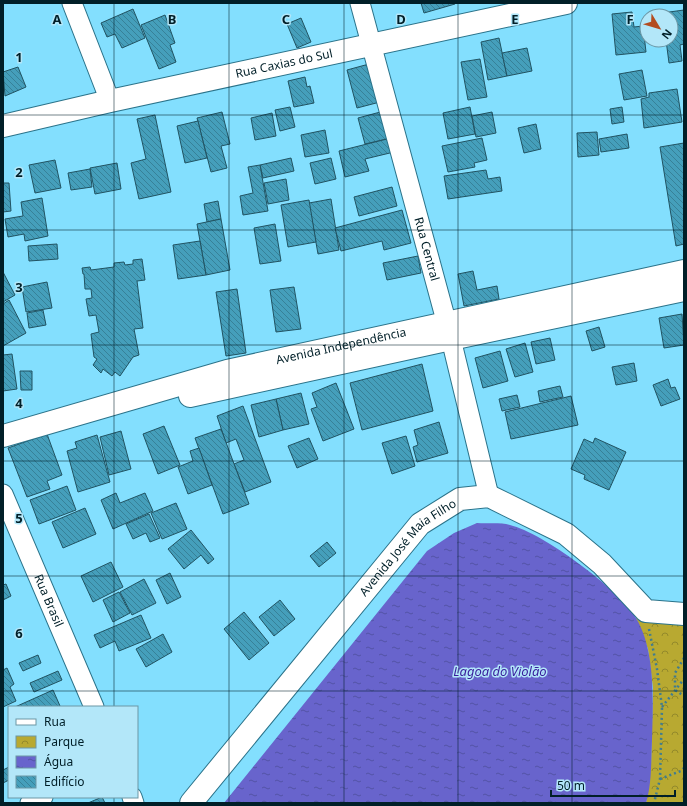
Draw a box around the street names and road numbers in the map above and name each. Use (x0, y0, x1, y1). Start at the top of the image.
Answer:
street label: Rua Caxias do Sul (234, 44, 334, 82)
street label: Rua Central (410, 215, 444, 283)
street label: Avenida Independência (274, 323, 408, 368)
street label: Avenida José Maia Filho (355, 495, 459, 599)
street label: Rua Brasil (30, 571, 68, 630)

